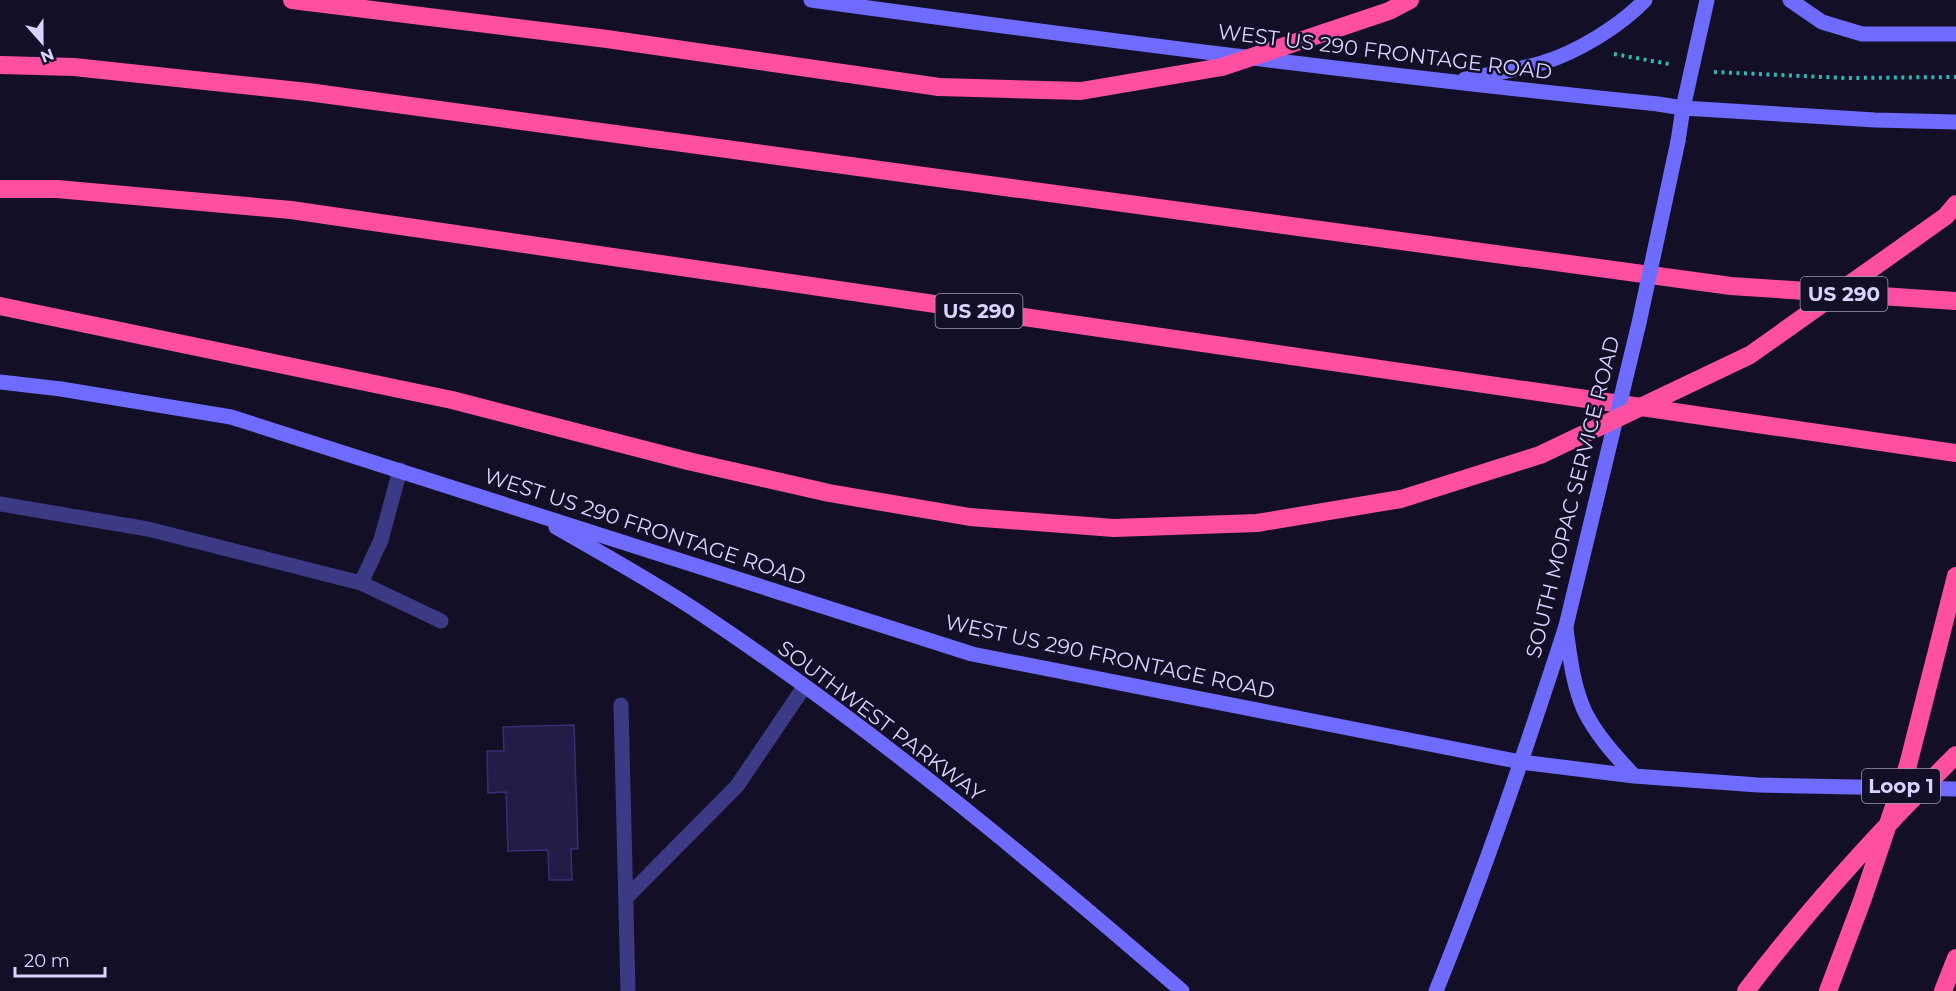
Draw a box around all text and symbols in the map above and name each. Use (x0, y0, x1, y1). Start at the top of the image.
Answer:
north arrow (12, 12, 72, 72)
street label: WEST US 290 FRONTAGE ROAD (1216, 19, 1554, 84)
text: N (38, 44, 57, 67)
road number: US 290 (1800, 277, 1888, 311)
road number: US 290 (936, 294, 1022, 328)
street label: SOUTH MOPAC SERVICE ROAD (1520, 333, 1625, 660)
street label: WEST US 290 FRONTAGE ROAD (481, 463, 809, 590)
street label: WEST US 290 FRONTAGE ROAD (943, 609, 1277, 704)
street label: SOUTHWEST PARKWAY (773, 635, 990, 807)
road number: Loop 1 (1862, 769, 1940, 803)
scale bar (15, 940, 105, 978)
text: 20 m (24, 950, 70, 972)

